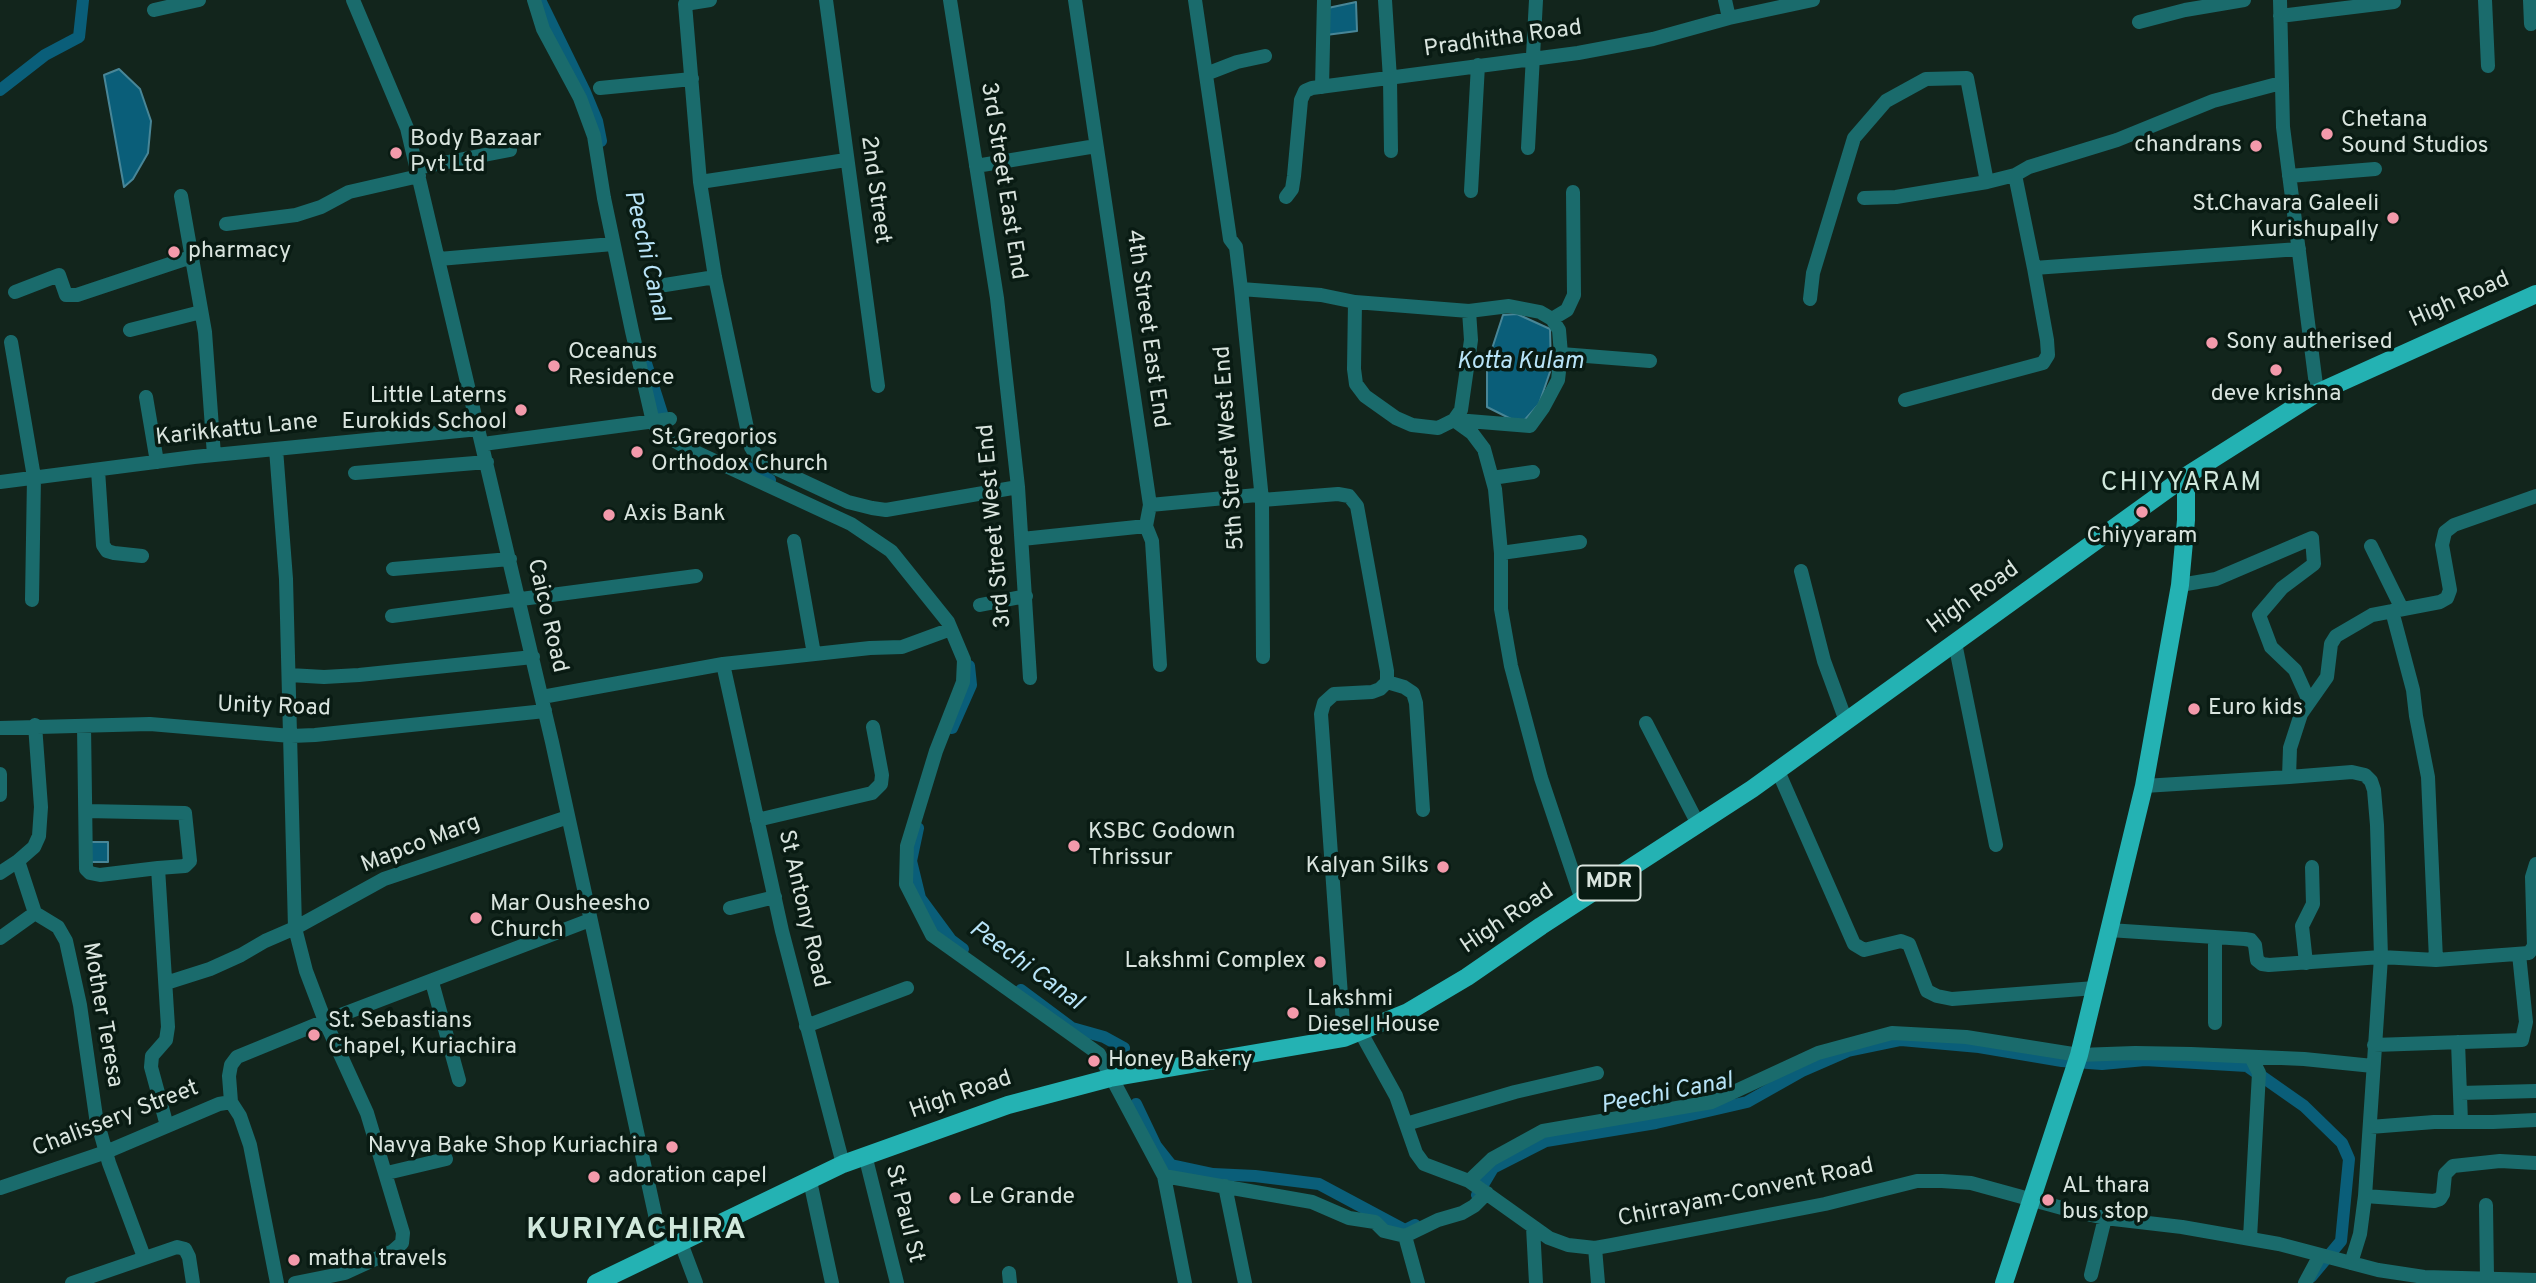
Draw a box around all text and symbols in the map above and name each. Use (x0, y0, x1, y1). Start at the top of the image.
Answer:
street label: Pradhitha Road (1422, 15, 1584, 65)
street label: 3rd Street East End (973, 80, 1031, 282)
place label: Chetana Sound Studios (2341, 107, 2489, 161)
place label: Body Bazaar Pvt Ltd (410, 126, 542, 180)
marker: Chetana Sound Studios (2319, 126, 2335, 142)
place label: chandrans (2134, 132, 2242, 160)
street label: 2nd Street (853, 134, 895, 246)
marker: chandrans (2248, 138, 2264, 154)
marker: Body Bazaar Pvt Ltd (388, 145, 404, 161)
water label: Peechi Canal (616, 188, 674, 324)
place label: St.Chavara Galeeli Kurishupally (2192, 191, 2379, 245)
marker: St.Chavara Galeeli Kurishupally (2385, 210, 2401, 226)
street label: 4th Street East End (1118, 228, 1174, 430)
place label: pharmacy (188, 238, 291, 266)
marker: pharmacy (166, 244, 182, 260)
street label: High Road (2406, 267, 2514, 335)
place label: Sony autherised (2226, 329, 2393, 357)
marker: Sony autherised (2204, 335, 2220, 351)
place label: Oceanus Residence (568, 339, 674, 393)
street label: 5th Street West End (1210, 345, 1252, 551)
water label: Kotta Kulam (1456, 349, 1584, 377)
marker: Oceanus Residence (546, 358, 562, 374)
marker: deve krishna (2268, 362, 2284, 378)
place label: deve krishna (2211, 381, 2341, 409)
place label: Little Laterns Eurokids School (342, 383, 507, 437)
marker: Little Laterns Eurokids School (513, 402, 529, 418)
street label: Karikkattu Lane (154, 409, 320, 453)
street label: 3rd Street West End (973, 423, 1019, 629)
place label: St.Gregorios Orthodox Church (651, 425, 828, 479)
marker: St.Gregorios Orthodox Church (629, 444, 645, 460)
district label: CHIYYARAM (2102, 469, 2262, 501)
place label: Axis Bank (623, 501, 725, 529)
marker: Chiyyaram (2134, 504, 2150, 520)
marker: Axis Bank (601, 507, 617, 523)
place label: Chiyyaram (2087, 523, 2197, 551)
street label: Caico Road (520, 556, 572, 676)
street label: High Road (1923, 557, 2025, 641)
street label: Unity Road (217, 692, 331, 724)
place label: Euro kids (2208, 695, 2303, 723)
marker: Euro kids (2186, 701, 2202, 717)
street label: Mapco Marg (358, 810, 484, 880)
place label: KSBC Godown Thrissur (1088, 819, 1235, 873)
street label: St Antony Road (770, 828, 834, 990)
marker: KSBC Godown Thrissur (1066, 838, 1082, 854)
place label: Kalyan Silks (1305, 853, 1429, 881)
marker: Kalyan Silks (1435, 859, 1451, 875)
road number: MDR (1578, 866, 1640, 900)
street label: High Road (1456, 879, 1560, 961)
place label: Mar Ousheesho Church (490, 891, 650, 945)
marker: Mar Ousheesho Church (468, 910, 484, 926)
water label: Peechi Canal (962, 916, 1088, 1018)
street label: Mother Teresa (75, 940, 127, 1090)
place label: Lakshmi Complex (1124, 948, 1306, 976)
marker: Lakshmi Complex (1312, 954, 1328, 970)
place label: Lakshmi Diesel House (1307, 986, 1440, 1040)
marker: Lakshmi Diesel House (1285, 1005, 1301, 1021)
place label: St. Sebastians Chapel, Kuriachira (328, 1008, 517, 1062)
marker: St. Sebastians Chapel, Kuriachira (306, 1027, 322, 1043)
place label: Honey Bakery (1108, 1047, 1252, 1075)
marker: Honey Bakery (1086, 1053, 1102, 1069)
street label: High Road (906, 1066, 1016, 1126)
water label: Peechi Canal (1599, 1068, 1735, 1122)
street label: Chalissery Street (29, 1076, 203, 1164)
place label: Navya Bake Shop Kuriachira (368, 1133, 658, 1161)
marker: Navya Bake Shop Kuriachira (664, 1139, 680, 1155)
street label: Chirrayam-Convent Road (1616, 1153, 1876, 1235)
street label: St Paul St (877, 1162, 929, 1266)
place label: adoration capel (608, 1163, 767, 1191)
marker: adoration capel (586, 1169, 602, 1185)
place label: AL thara bus stop (2062, 1173, 2150, 1227)
place label: Le Grande (969, 1184, 1075, 1212)
marker: Le Grande (947, 1190, 963, 1206)
marker: AL thara bus stop (2040, 1192, 2056, 1208)
district label: KURIYACHIRA (528, 1214, 746, 1250)
place label: matha travels (308, 1246, 447, 1274)
marker: matha travels (286, 1252, 302, 1268)

